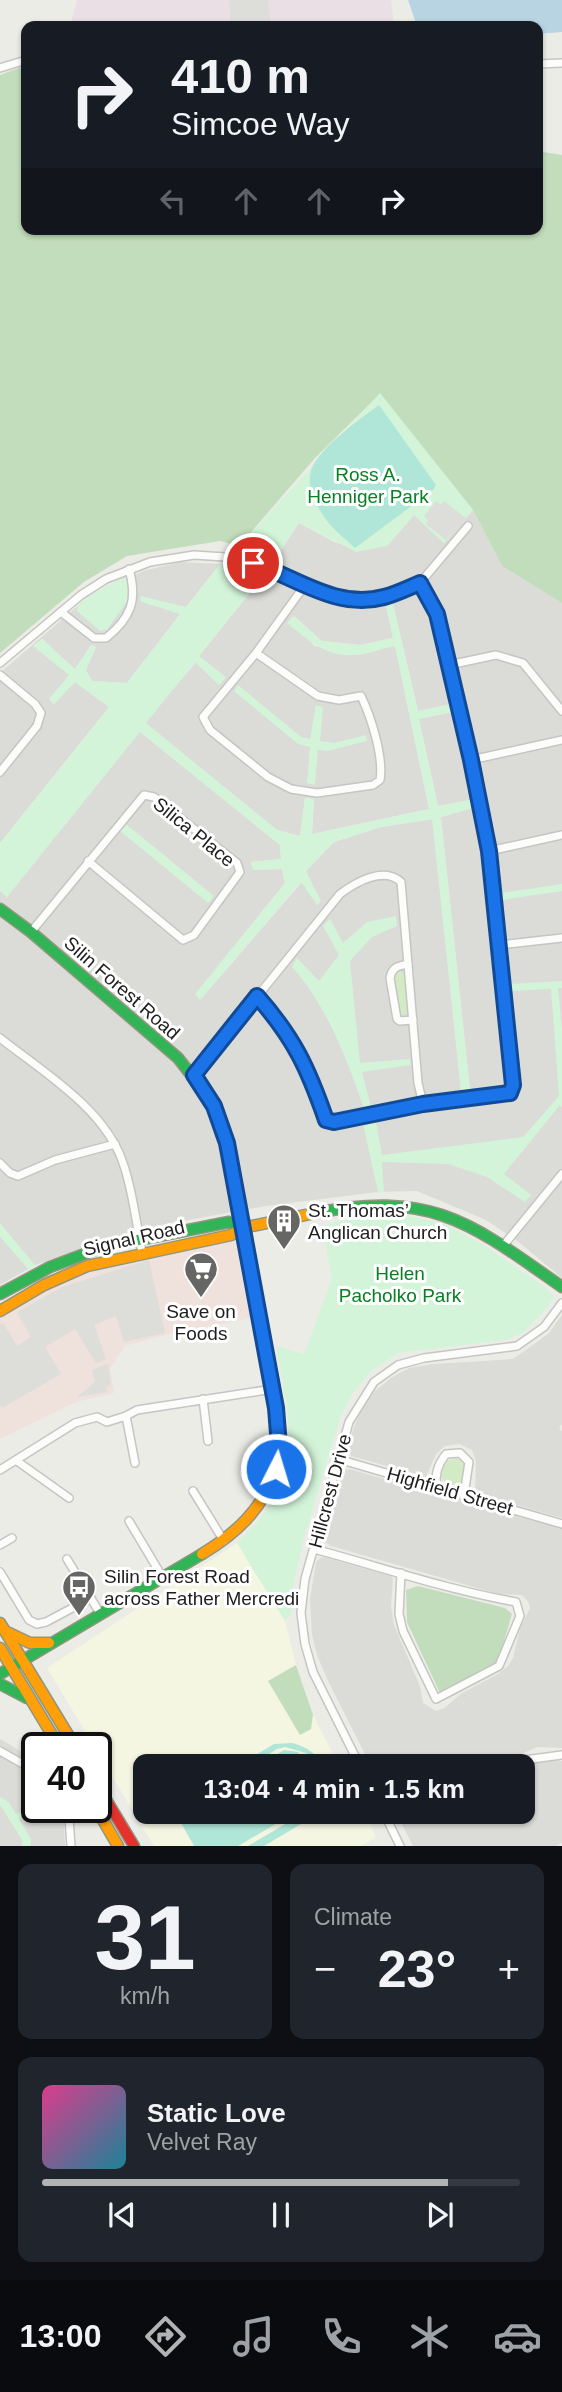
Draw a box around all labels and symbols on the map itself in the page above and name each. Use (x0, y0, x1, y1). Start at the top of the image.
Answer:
park label: Ross A. Henniger Park (307, 464, 429, 507)
pin (223, 533, 283, 593)
street label: Silica Place (149, 793, 239, 871)
street label: Silin Forest Road (60, 932, 184, 1044)
place label: St. Thomas’ Anglican Church (308, 1200, 447, 1243)
building icon: St. Thomas’ Anglican Church (265, 1202, 303, 1251)
street label: Signal Road (81, 1216, 187, 1260)
supermarket icon: Save on Foods (182, 1250, 220, 1299)
park label: Helen Pacholko Park (339, 1263, 462, 1306)
place label: Save on Foods (166, 1301, 236, 1344)
position arrow (239, 1432, 313, 1506)
street label: Hillcrest Drive (305, 1432, 355, 1550)
street label: Highfield Street (385, 1463, 516, 1519)
place label: Silin Forest Road across Father Mercredi (104, 1566, 299, 1609)
bus stop icon: Silin Forest Road across Father Mercredi (60, 1568, 98, 1617)
speed limit sign: 40 (21, 1732, 112, 1823)

